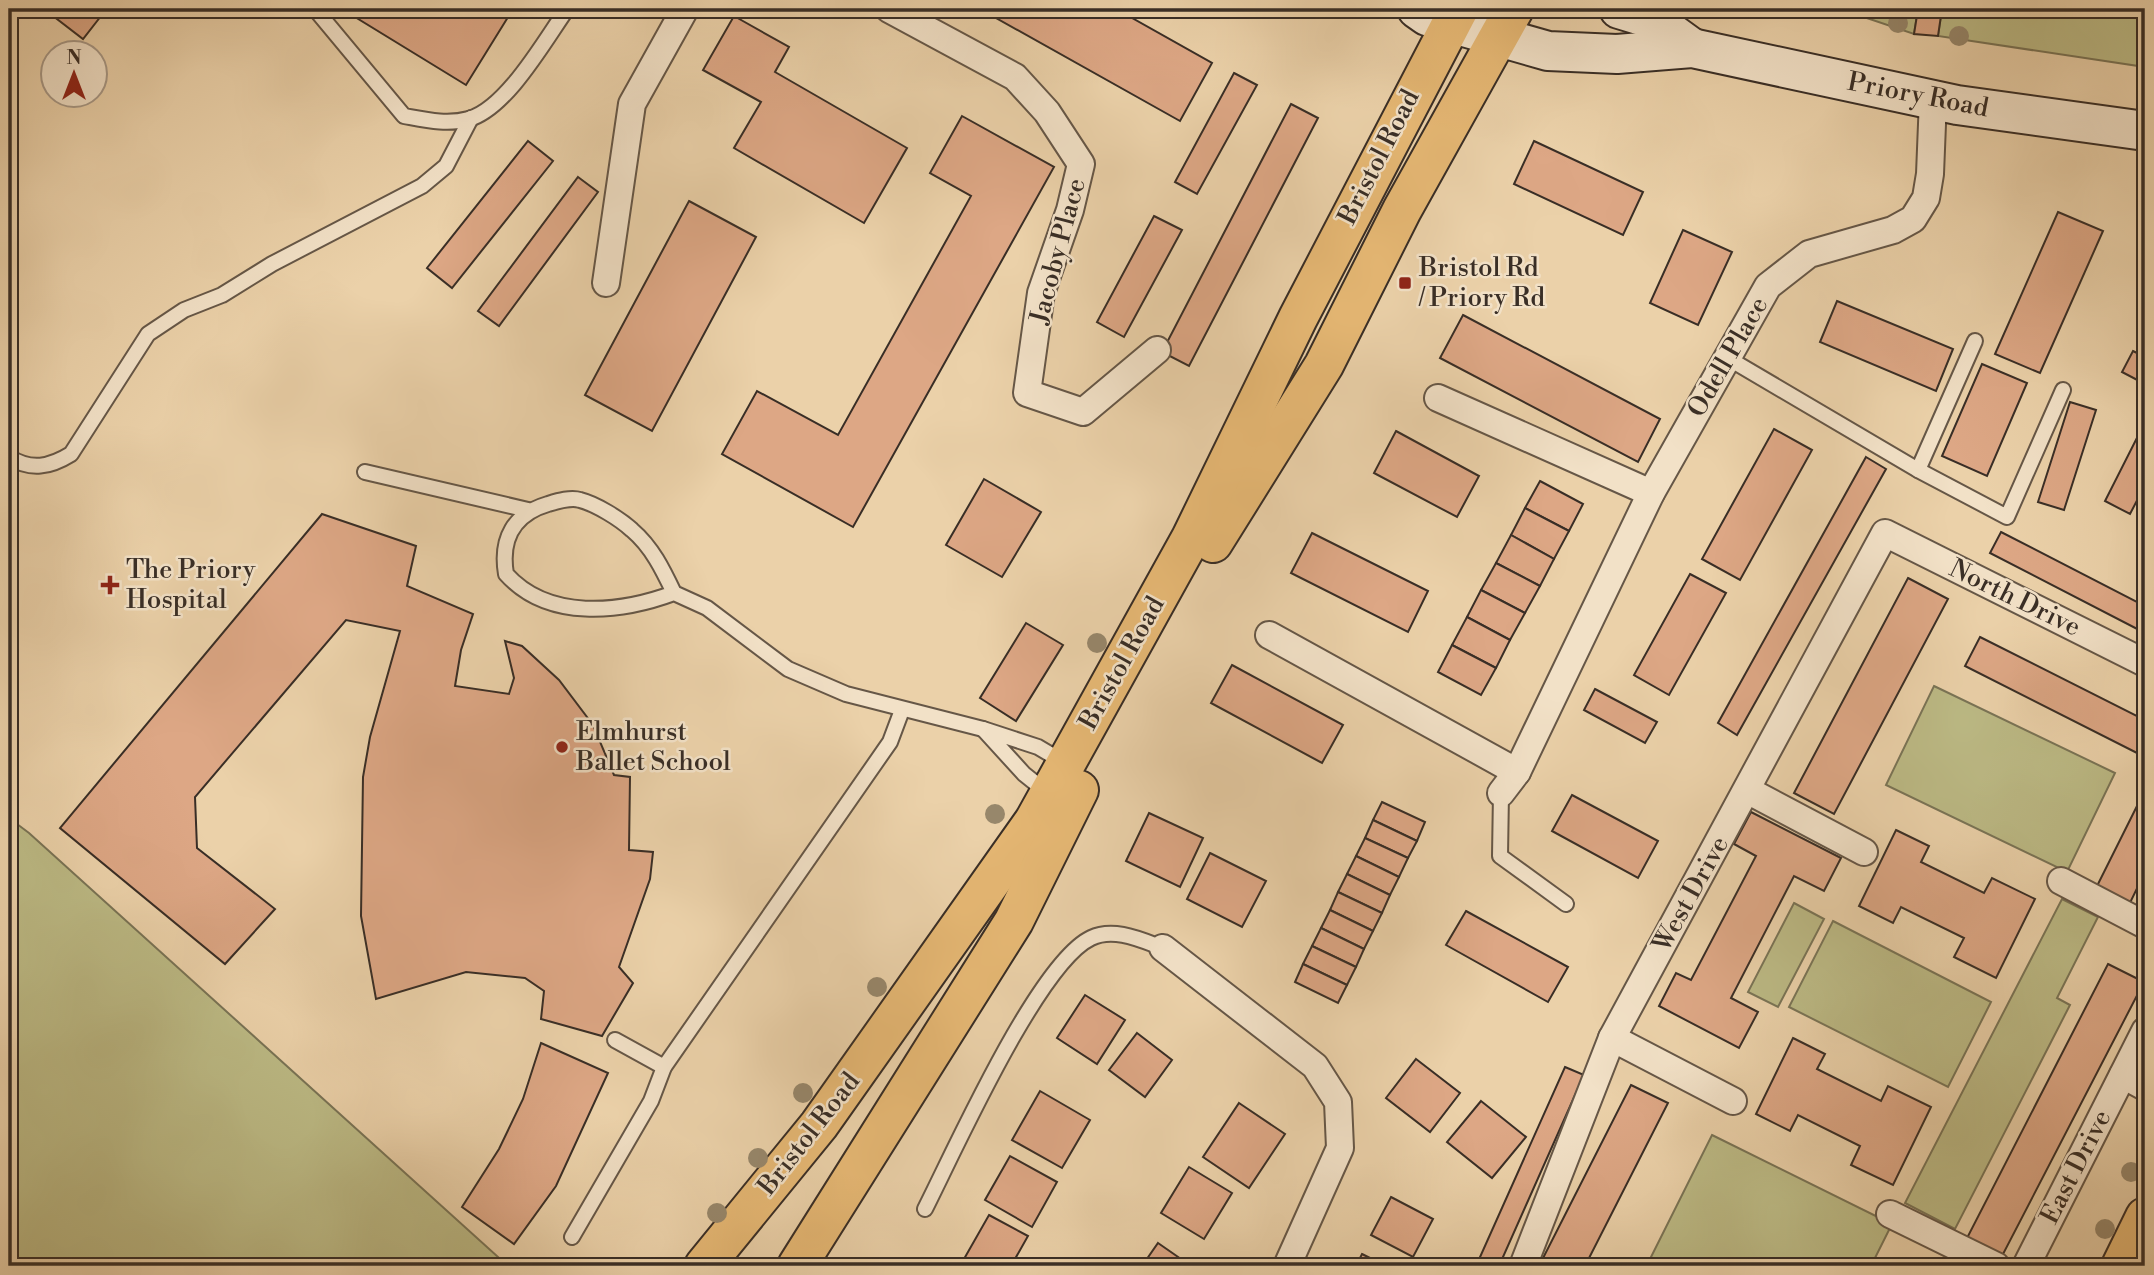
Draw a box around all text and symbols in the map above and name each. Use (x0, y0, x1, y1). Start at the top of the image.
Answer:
north arrow (38, 38, 108, 108)
text: N (66, 46, 82, 70)
street label: Priory Road (1845, 66, 1992, 124)
street label: Bristol Road (1331, 84, 1427, 231)
street label: Jacoby Place (1023, 175, 1093, 328)
place label: Bristol Rd / Priory Rd (1418, 252, 1545, 314)
marker: Bristol Rd / Priory Rd (1397, 275, 1413, 291)
street label: Odell Place (1681, 291, 1775, 423)
street label: North Drive (1944, 552, 2086, 644)
place label: The Priory Hospital (126, 554, 256, 616)
marker: The Priory Hospital (100, 575, 120, 595)
street label: Bristol Road (1072, 591, 1172, 736)
place label: Elmhurst Ballet School (575, 716, 731, 778)
marker: Elmhurst Ballet School (554, 739, 570, 755)
street label: West Drive (1646, 831, 1736, 958)
street label: Bristol Road (751, 1066, 867, 1203)
street label: East Drive (2034, 1105, 2118, 1229)

